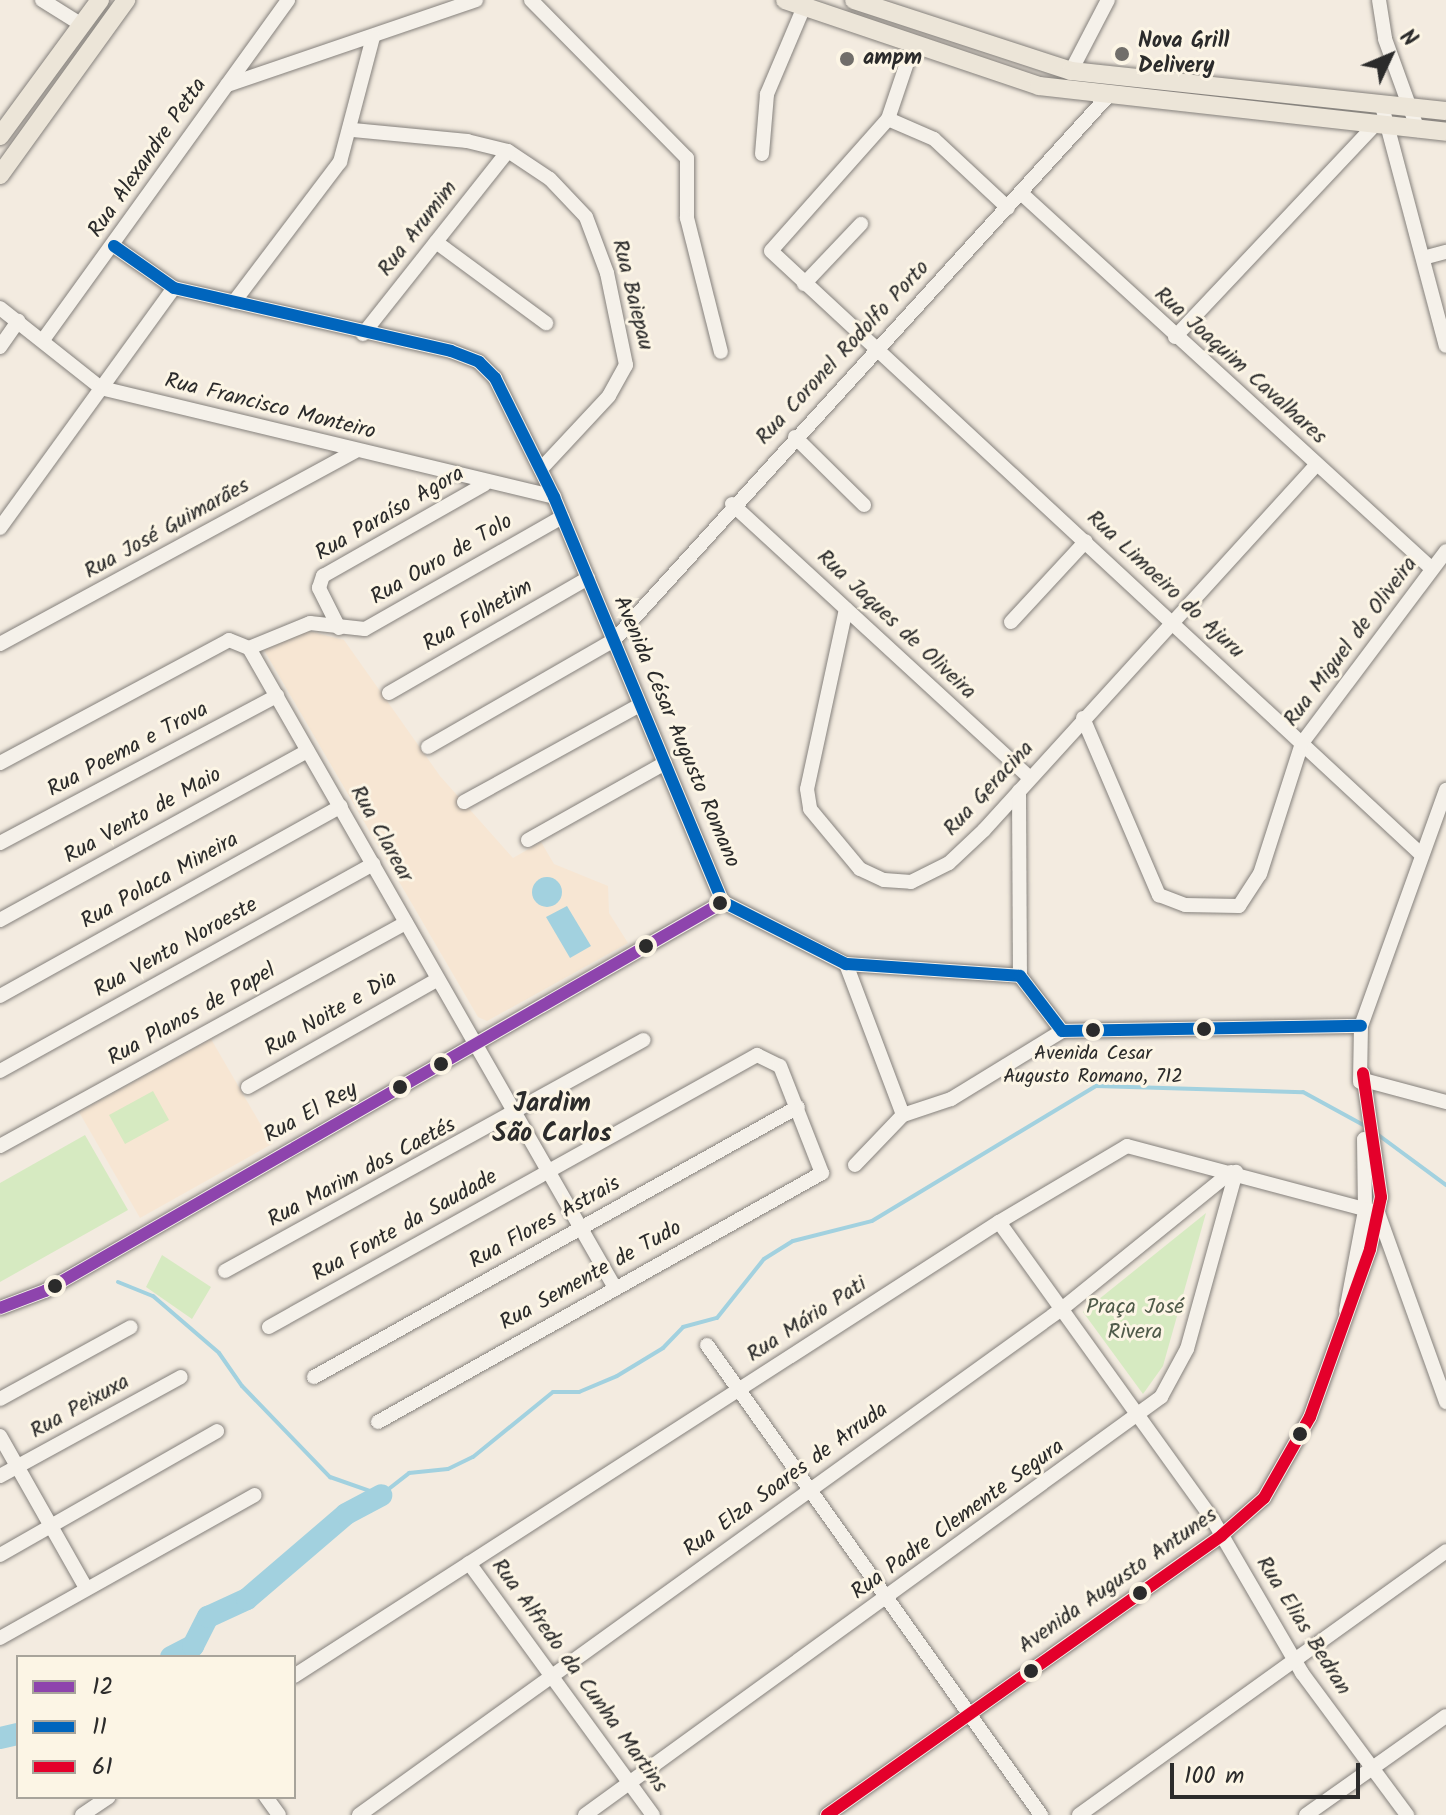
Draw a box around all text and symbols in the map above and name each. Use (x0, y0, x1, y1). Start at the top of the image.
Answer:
north arrow (1350, 16, 1430, 96)
text: N (1390, 22, 1425, 56)
place label: Nova Grill Delivery (1138, 28, 1229, 80)
marker: Nova Grill Delivery (1113, 45, 1131, 63)
place label: ampm (863, 46, 922, 72)
marker: ampm (838, 50, 856, 68)
street label: Rua Alexandre Petta (83, 73, 213, 243)
street label: Rua Arumim (372, 176, 464, 282)
street label: Rua Baiepau (605, 237, 659, 353)
street label: Rua Coronel Rodolfo Porto (751, 255, 935, 451)
street label: Rua Joaquim Cavalhares (1148, 282, 1332, 450)
street label: Rua Francisco Monteiro (162, 368, 378, 446)
street label: Rua Paraíso Agora (311, 461, 469, 567)
street label: Rua José Guimarães (80, 473, 254, 585)
street label: Rua Limoeiro do Ajuru (1081, 505, 1249, 665)
street label: Rua Ouro de Tolo (366, 509, 518, 611)
street label: Rua Jaques de Oliveira (811, 544, 981, 706)
street label: Rua Miguel de Oliveira (1278, 552, 1424, 732)
street label: Rua Folhetim (418, 574, 538, 658)
street label: Avenida César Augusto Romano (607, 592, 745, 872)
street label: Rua Poema e Trova (43, 696, 213, 804)
street label: Rua Geracina (938, 736, 1040, 842)
street label: Rua Vento de Maio (60, 762, 226, 870)
street label: Rua Clarear (344, 781, 418, 887)
street label: Rua Polaca Mineira (77, 827, 243, 935)
street label: Rua Vento Noroeste (90, 892, 262, 1004)
unlabelled marker (712, 895, 728, 911)
unlabelled marker (638, 938, 654, 954)
street label: Rua Planos de Papel (103, 958, 281, 1072)
street label: Rua Noite e Dia (260, 965, 402, 1063)
unlabelled marker (1196, 1021, 1212, 1037)
marker: Avenida Cesar Augusto Romano, 712 (1085, 1022, 1101, 1038)
place label: Avenida Cesar Augusto Romano, 712 (1003, 1042, 1183, 1089)
unlabelled marker (433, 1056, 449, 1072)
street label: Rua El Rey (260, 1077, 362, 1149)
unlabelled marker (392, 1079, 408, 1095)
district label: Jardim São Carlos (492, 1089, 612, 1150)
street label: Rua Marim dos Caetés (263, 1112, 461, 1234)
street label: Rua Fonte da Saudade (308, 1164, 502, 1288)
street label: Rua Flores Astrais (465, 1171, 625, 1275)
street label: Rua Semente de Tudo (496, 1215, 686, 1337)
street label: Rua Mário Pati (742, 1271, 872, 1369)
unlabelled marker (47, 1278, 63, 1294)
park label: Praça José Rivera (1086, 1294, 1184, 1346)
street label: Rua Peixuxa (26, 1369, 134, 1445)
street label: Rua Elza Soares de Arruda (679, 1397, 893, 1563)
unlabelled marker (1292, 1426, 1308, 1442)
street label: Rua Padre Clemente Segura (846, 1434, 1070, 1606)
street label: Avenida Augusto Antunes (1014, 1502, 1222, 1660)
street label: Rua Elias Bedran (1250, 1552, 1356, 1700)
street label: Rua Alfredo da Cunha Martins (485, 1554, 673, 1798)
unlabelled marker (1132, 1585, 1148, 1601)
legend (16, 1655, 296, 1799)
unlabelled marker (1023, 1663, 1039, 1679)
text: 12 (92, 1668, 113, 1707)
text: 11 (92, 1708, 107, 1747)
scale bar (1174, 1747, 1364, 1797)
text: 61 (92, 1748, 113, 1787)
text: 100 m (1184, 1757, 1244, 1796)

